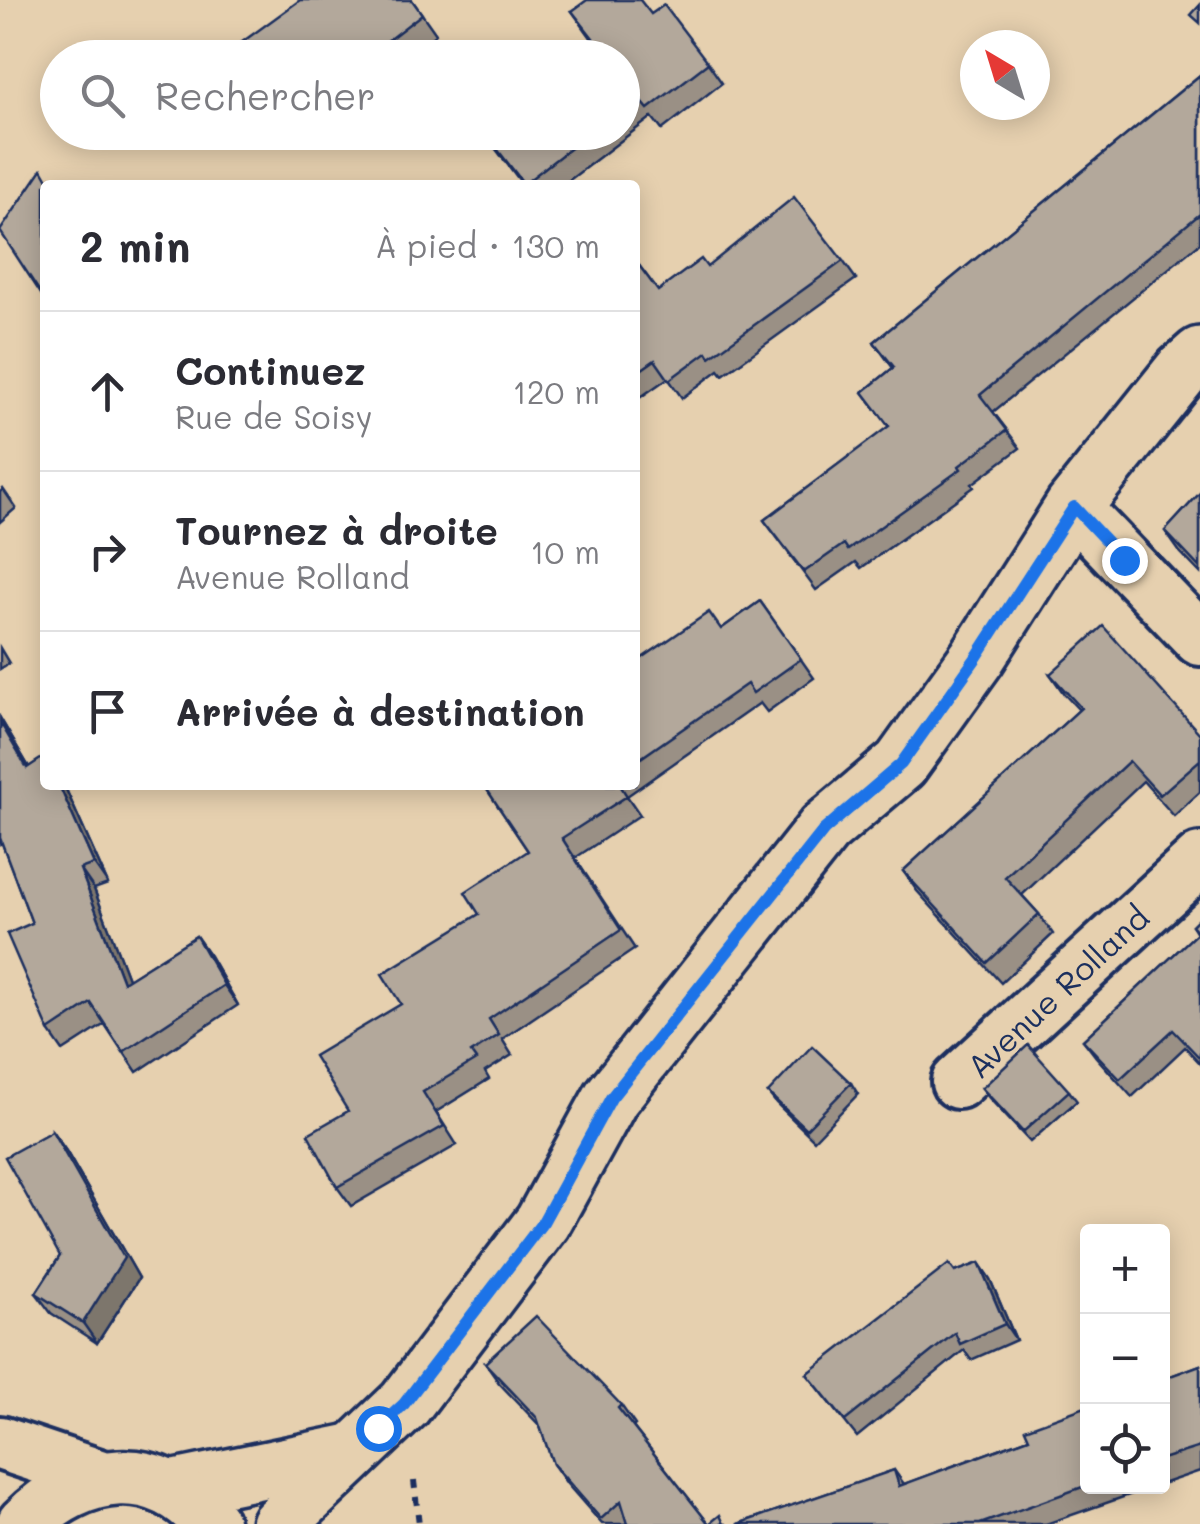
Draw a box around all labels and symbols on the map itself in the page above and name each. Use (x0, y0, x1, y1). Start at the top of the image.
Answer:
north arrow (960, 30, 1050, 120)
route end (1102, 538, 1148, 584)
street label: Avenue Rolland (957, 896, 1157, 1086)
route start (356, 1406, 402, 1452)

